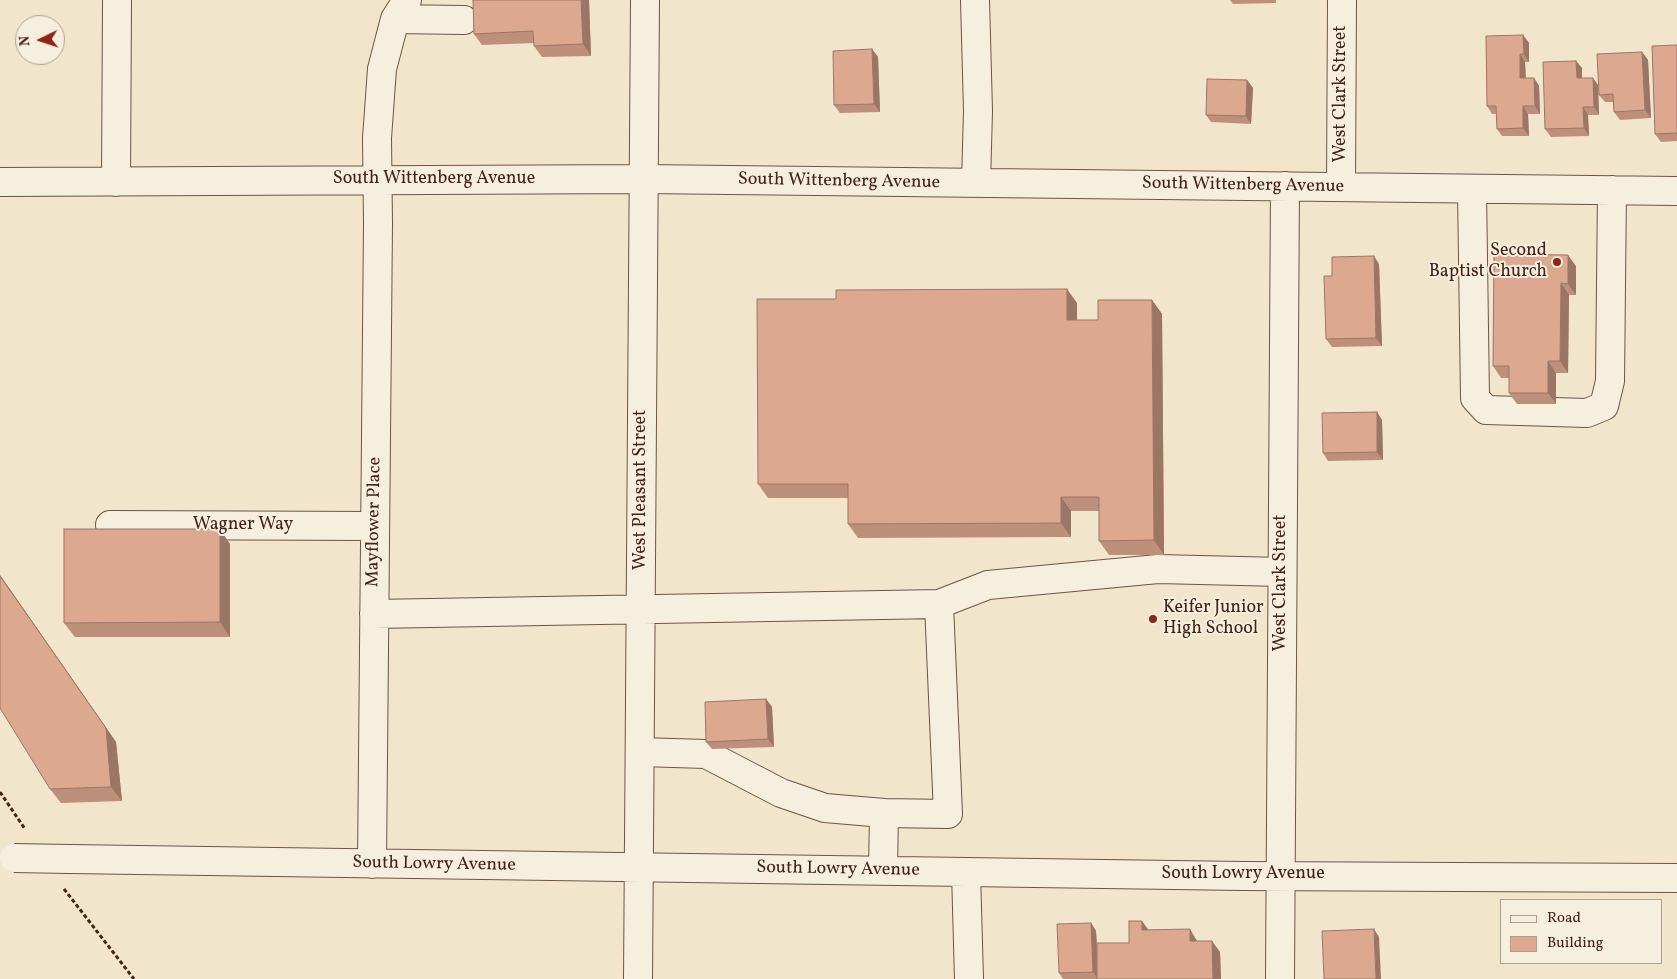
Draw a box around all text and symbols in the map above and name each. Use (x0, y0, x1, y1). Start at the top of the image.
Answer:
north arrow (15, 15, 65, 65)
street label: West Clark Street (1331, 26, 1353, 162)
text: N (16, 35, 35, 47)
street label: South Wittenberg Avenue (333, 169, 535, 191)
street label: South Wittenberg Avenue (738, 169, 940, 195)
street label: South Wittenberg Avenue (1142, 173, 1344, 199)
place label: Second Baptist Church (1429, 241, 1547, 284)
marker: Second Baptist Church (1551, 256, 1563, 268)
street label: West Pleasant Street (631, 410, 653, 570)
street label: Mayflower Place (363, 457, 387, 587)
street label: Wagner Way (193, 515, 293, 537)
street label: West Clark Street (1271, 515, 1293, 651)
place label: Keifer Junior High School (1163, 598, 1264, 640)
marker: Keifer Junior High School (1147, 613, 1159, 625)
street label: South Lowry Avenue (352, 853, 516, 877)
street label: South Lowry Avenue (756, 858, 920, 882)
street label: South Lowry Avenue (1161, 864, 1325, 886)
legend (1500, 899, 1662, 964)
text: Road (1547, 908, 1581, 929)
text: Building (1547, 933, 1603, 954)

